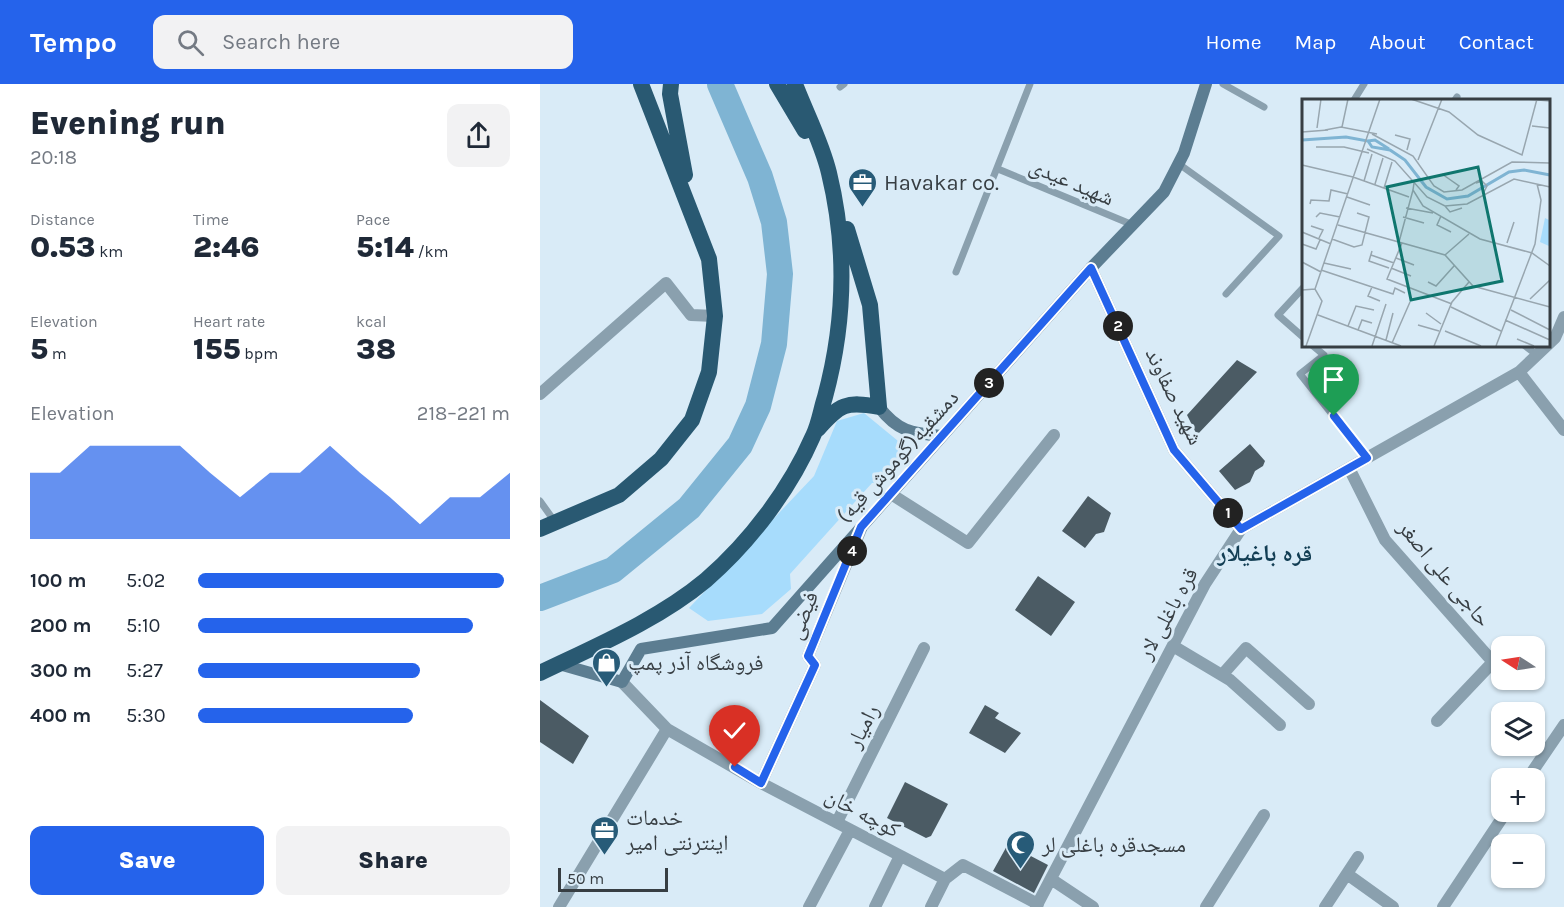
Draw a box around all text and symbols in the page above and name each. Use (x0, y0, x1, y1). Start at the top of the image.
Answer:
search box (153, 15, 573, 69)
text: Tempo (30, 26, 117, 59)
icon: search (174, 26, 207, 59)
text: Search here (222, 29, 340, 55)
text: Home (1206, 30, 1262, 54)
text: Map (1295, 30, 1336, 54)
text: About (1369, 30, 1426, 54)
text: Contact (1459, 30, 1534, 54)
inset map (1302, 99, 1549, 346)
text: Evening run (30, 104, 226, 142)
button: share (447, 104, 510, 167)
text: 20:18 (30, 146, 77, 169)
street label: شهید عیدی (1025, 152, 1118, 211)
office icon: Havakar co. (847, 166, 879, 208)
place label: Havakar co. (884, 170, 999, 196)
text: Distance (30, 210, 95, 229)
text: Time (193, 210, 229, 229)
text: Pace (356, 210, 390, 229)
text: 0.53 (30, 229, 95, 265)
text: 2:46 (193, 229, 260, 265)
text: 5:14 (356, 229, 414, 265)
text: km (95, 242, 123, 261)
text: /km (414, 242, 449, 261)
pin: 2 (1103, 311, 1133, 341)
text: Elevation (30, 312, 98, 331)
text: Heart rate (193, 312, 265, 331)
text: kcal (356, 312, 387, 331)
text: 2 (1113, 316, 1123, 335)
text: 5 (30, 331, 48, 367)
text: 155 (193, 331, 241, 367)
text: 38 (356, 331, 396, 367)
text: m (48, 344, 67, 363)
text: bpm (241, 344, 278, 363)
street label: شهید صفاوند (1139, 344, 1209, 449)
pin (1308, 354, 1359, 416)
icon: arrive (1317, 363, 1350, 396)
pin: 3 (974, 368, 1004, 398)
text: 3 (984, 373, 994, 392)
street label: دمشقیه(گوموش قیه) (831, 385, 964, 529)
text: Elevation (30, 402, 115, 425)
text: 218–221 m (417, 402, 510, 425)
pin: 1 (1213, 498, 1243, 528)
text: 1 (1225, 503, 1231, 522)
street label: حاجی علی اصغر (1391, 514, 1496, 632)
pin: 4 (837, 536, 867, 566)
district label: قره باغیلار (1217, 539, 1312, 567)
text: 4 (847, 541, 857, 560)
street label: قره باغلی لار (1132, 563, 1204, 665)
text: 100 m (30, 569, 86, 592)
text: 5:02 (126, 569, 165, 592)
street label: فیضی (782, 588, 824, 643)
text: 200 m (30, 614, 91, 637)
text: 5:10 (126, 614, 160, 637)
north arrow (1491, 636, 1545, 690)
map controls (1491, 636, 1545, 888)
shop icon: فروشگاه آذر پمپ (591, 646, 623, 688)
place label: فروشگاه آذر پمپ (628, 650, 763, 676)
text: 300 m (30, 659, 92, 682)
text: 5:27 (126, 659, 163, 682)
street label: رامیار (840, 700, 885, 754)
button: layers (1491, 702, 1545, 756)
text: 400 m (30, 704, 91, 727)
text: 5:30 (126, 704, 166, 727)
pin (709, 705, 760, 767)
icon: check (718, 714, 751, 747)
button: + (1491, 768, 1545, 822)
street label: کوچه خان (821, 782, 904, 843)
place label: خدمات اینترنتی امیر (625, 805, 728, 856)
office icon: خدمات اینترنتی امیر (589, 814, 621, 856)
button: Save (30, 826, 264, 895)
button: Share (276, 826, 510, 895)
mosque icon: مسجدقره باغلی لر (1005, 828, 1037, 870)
place label: مسجدقره باغلی لر (1041, 832, 1186, 858)
button: − (1491, 834, 1545, 888)
scale bar (558, 865, 668, 892)
text: 50 m (567, 869, 604, 888)

